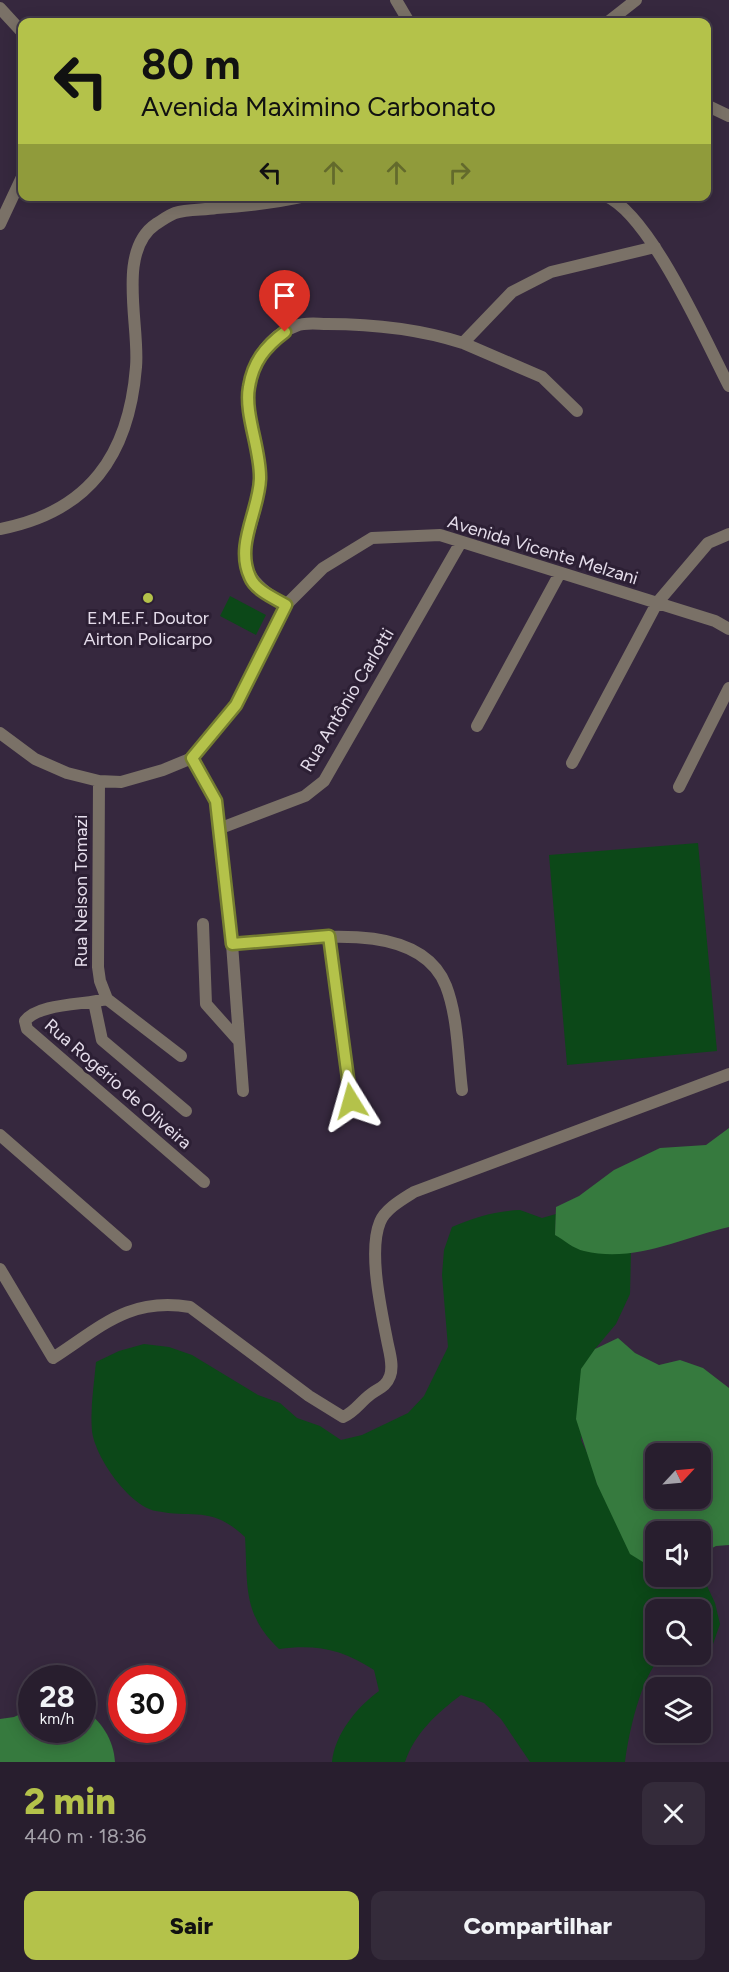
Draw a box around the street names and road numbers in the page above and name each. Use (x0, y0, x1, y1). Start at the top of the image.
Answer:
street label: Avenida Vicente Melzani (445, 511, 641, 589)
street label: Rua Antônio Carlotti (295, 624, 399, 776)
street label: Rua Nelson Tomazi (70, 815, 92, 967)
street label: Rua Rogério de Oliveira (40, 1014, 196, 1154)

